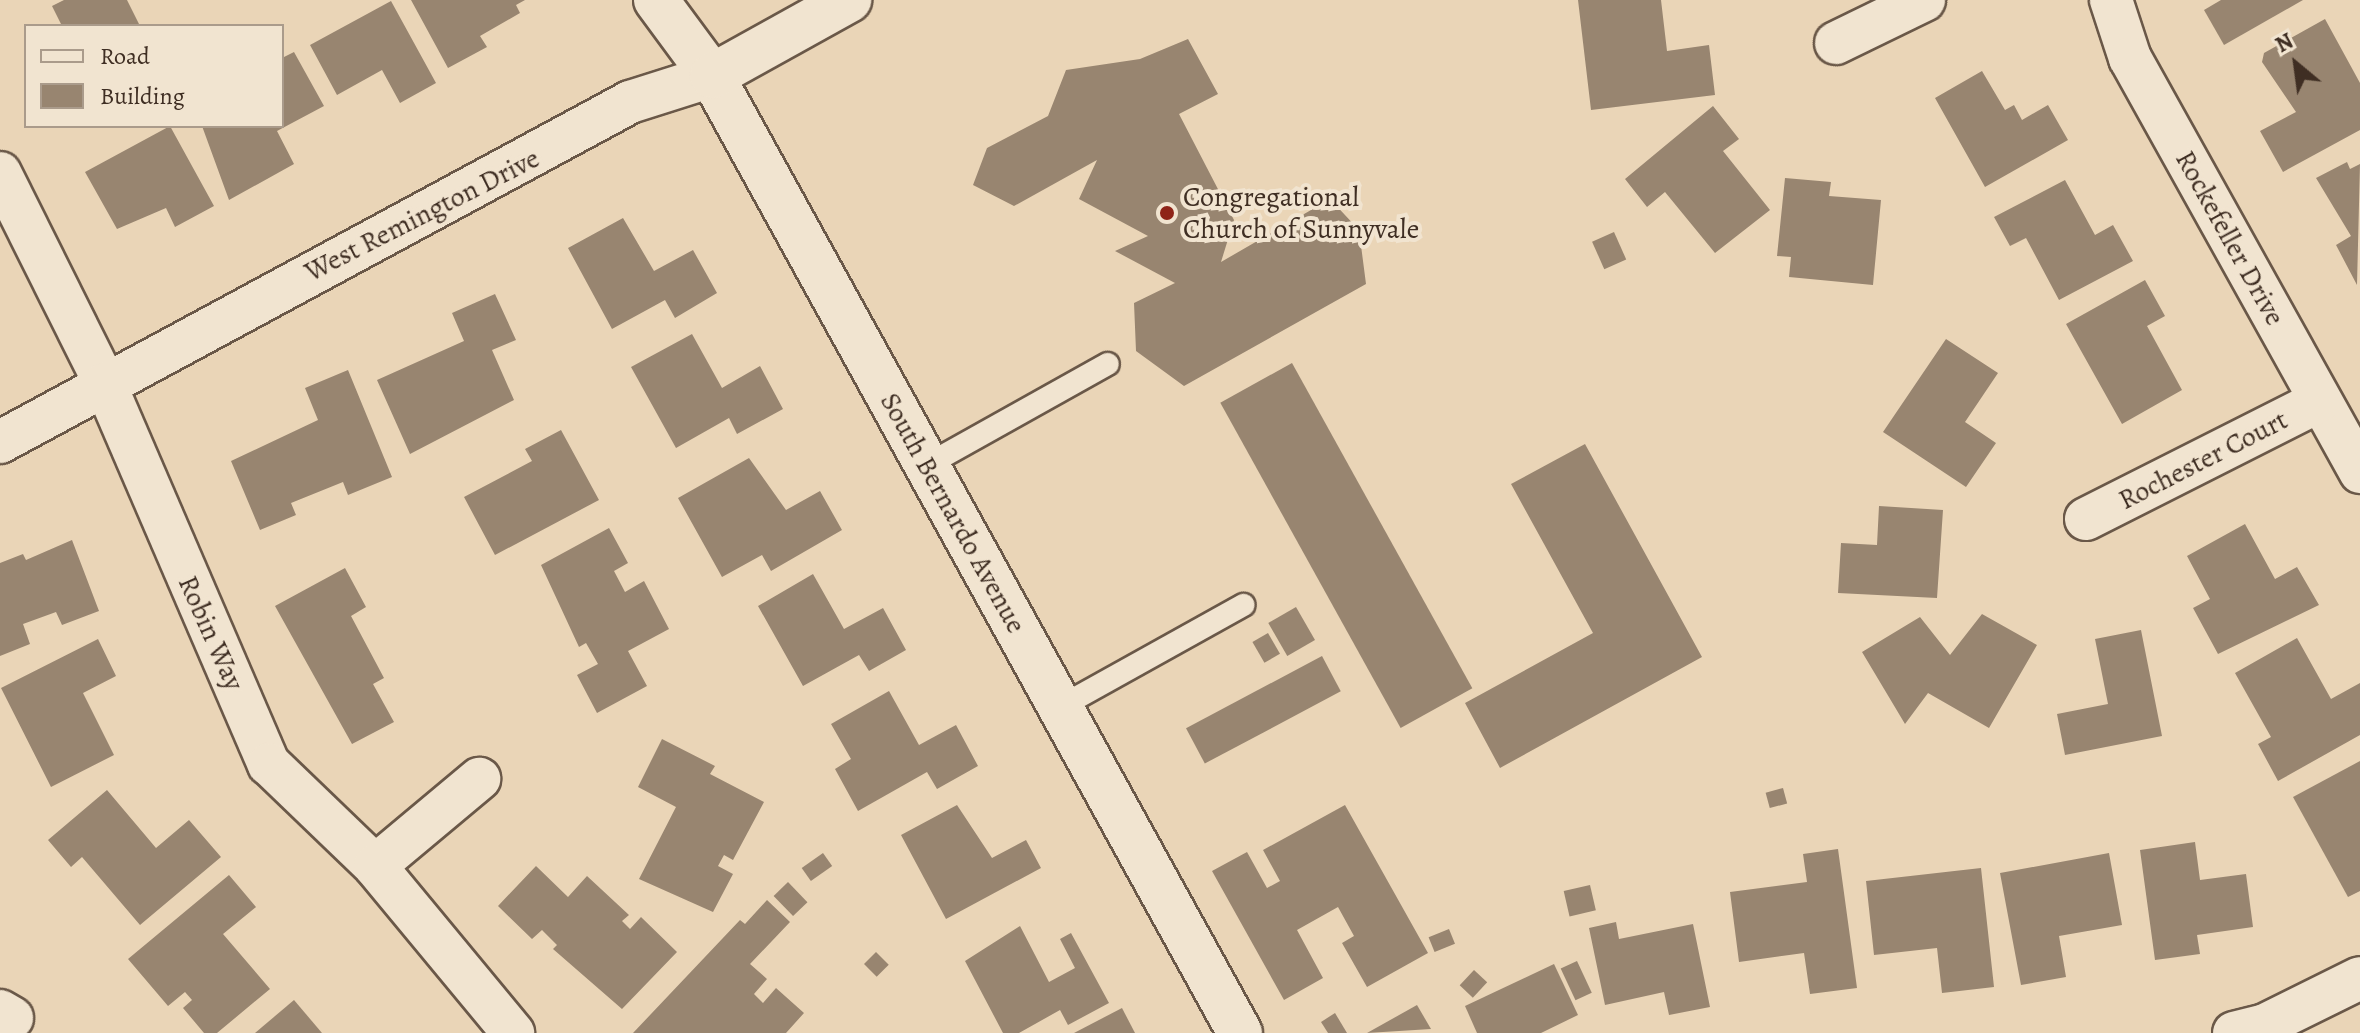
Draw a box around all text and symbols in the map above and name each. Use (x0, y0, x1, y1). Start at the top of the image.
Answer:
legend (24, 24, 284, 128)
north arrow (2256, 24, 2336, 104)
text: N (2270, 26, 2299, 60)
text: Road (100, 40, 150, 72)
text: Building (100, 80, 185, 112)
street label: West Remington Drive (299, 141, 545, 289)
street label: Rockefeller Drive (2168, 145, 2292, 331)
place label: Congregational Church of Sunnyvale (1183, 180, 1419, 246)
marker: Congregational Church of Sunnyvale (1158, 204, 1176, 222)
street label: South Bernardo Avenue (873, 387, 1033, 639)
street label: Rochester Court (2113, 403, 2293, 517)
street label: Robin Way (171, 570, 251, 696)

